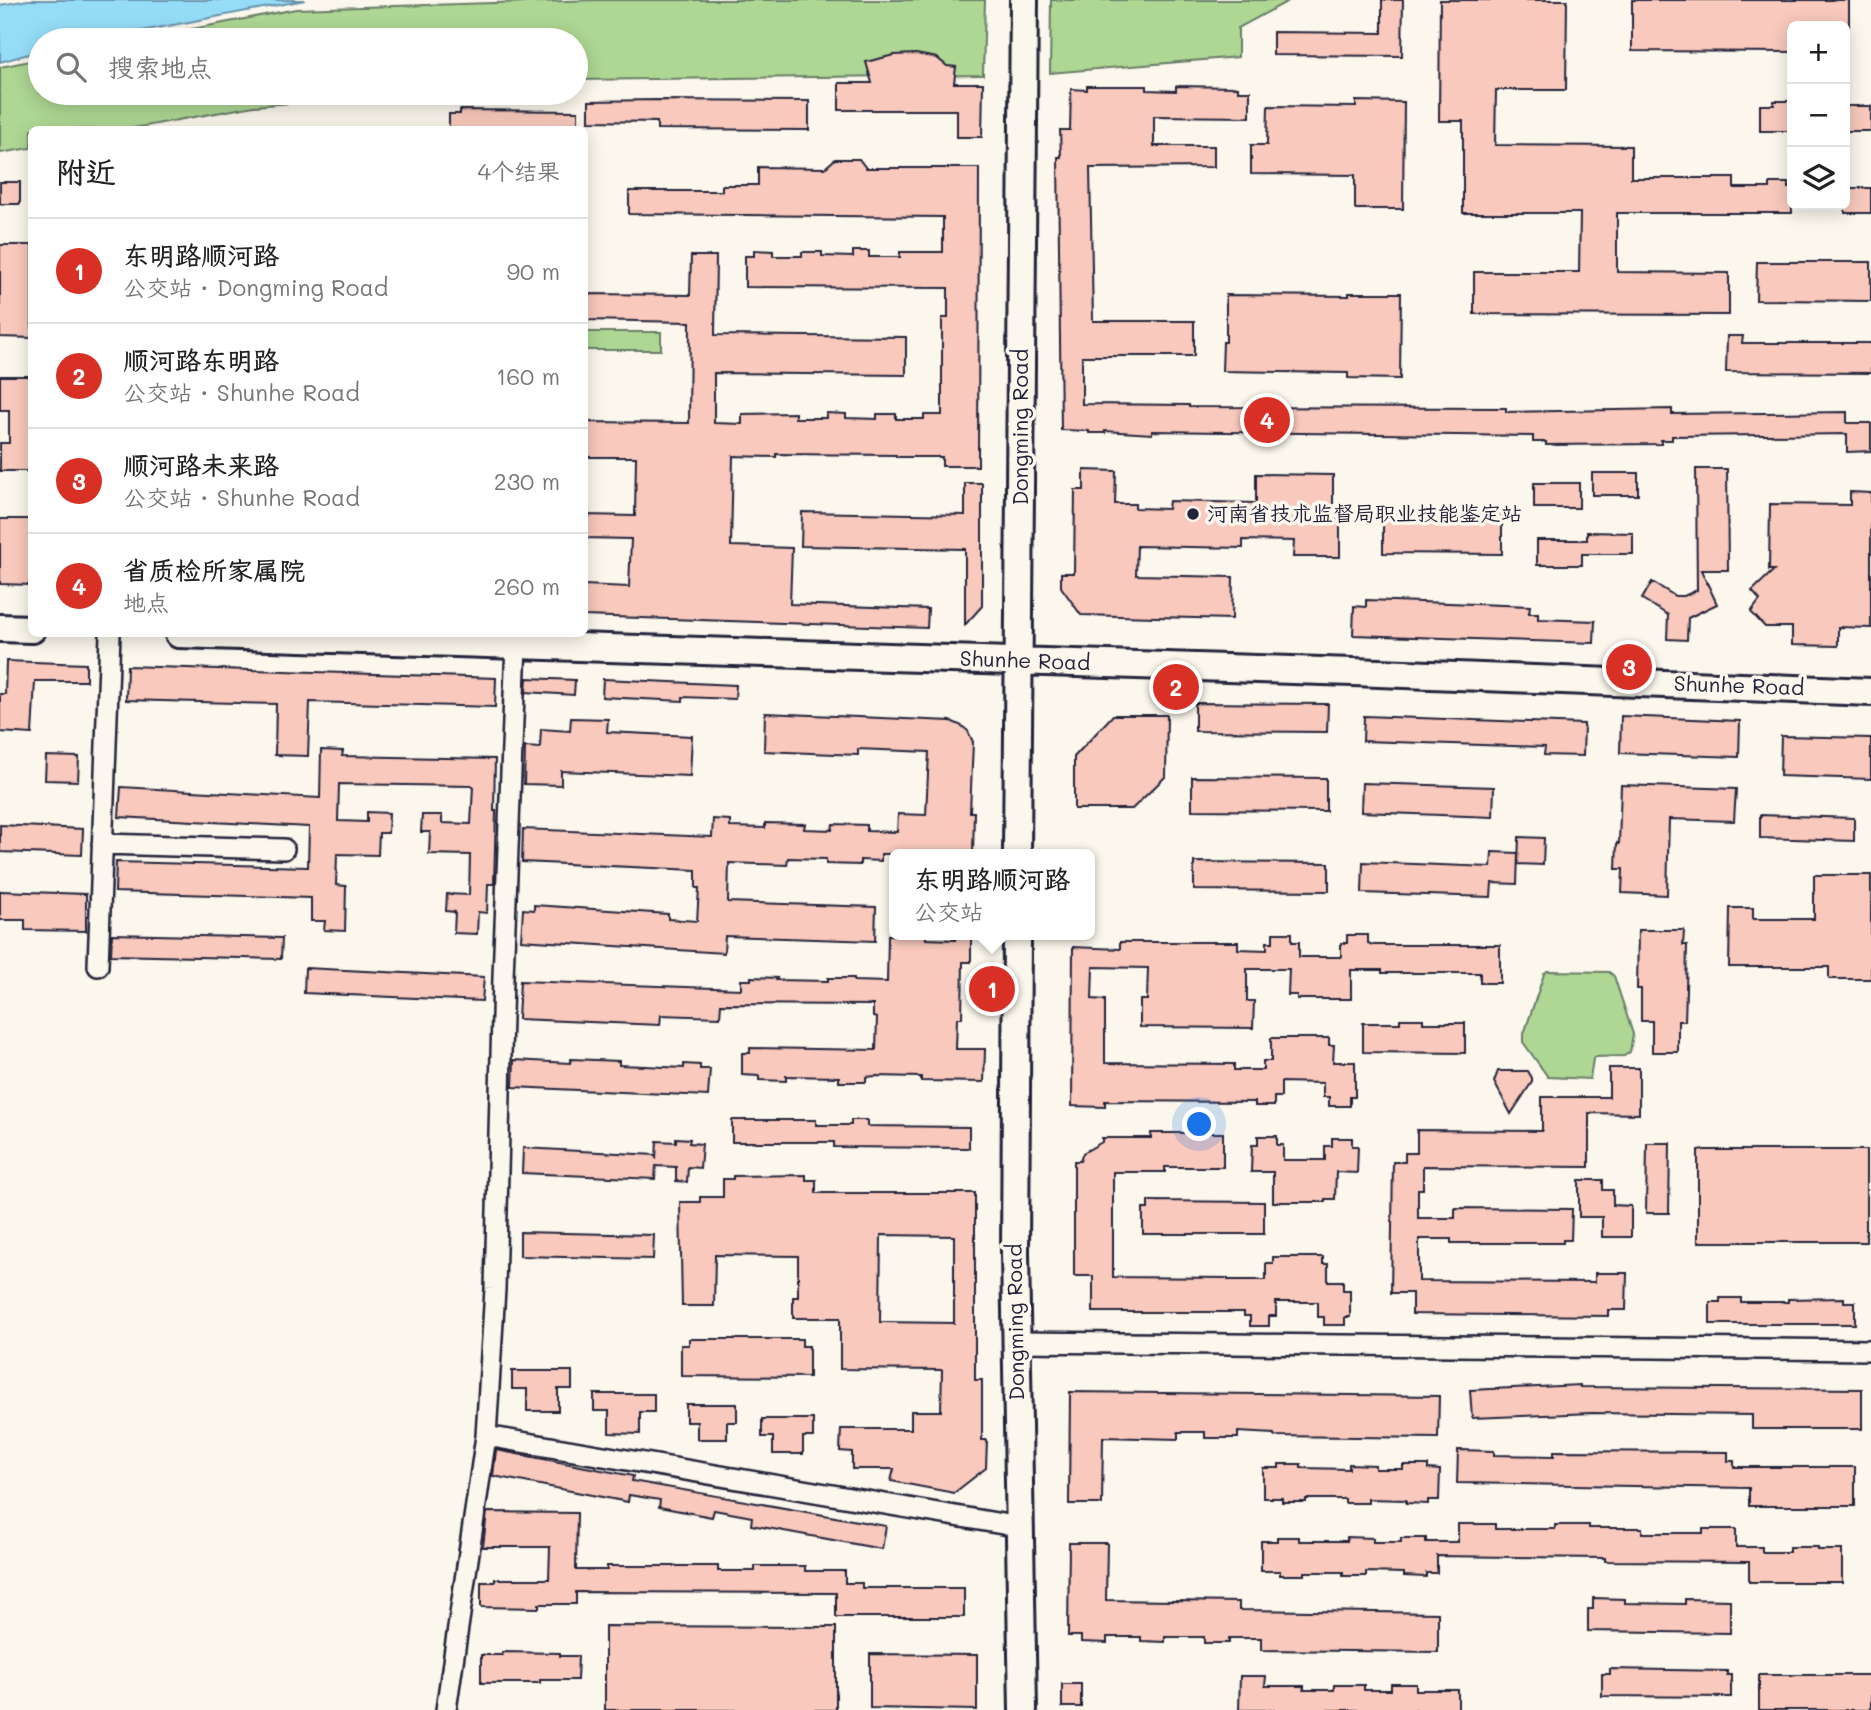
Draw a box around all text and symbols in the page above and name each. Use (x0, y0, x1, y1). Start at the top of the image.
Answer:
map controls (1787, 21, 1850, 210)
button: + (1787, 21, 1850, 84)
search box (28, 28, 588, 105)
icon: search (52, 48, 90, 86)
text: 搜索地点 (108, 50, 212, 84)
button: − (1787, 84, 1850, 147)
button: layers (1787, 147, 1850, 210)
text: 附近 (56, 151, 116, 191)
text: 4个结果 (477, 156, 560, 186)
text: 东明路顺河路 (123, 238, 279, 272)
text: 1 (74, 256, 84, 286)
text: 90 m (507, 256, 560, 286)
text: 公交站 · Dongming Road (123, 272, 388, 302)
text: 顺河路东明路 (123, 343, 279, 377)
street label: Dongming Road (1006, 349, 1033, 505)
text: 2 (73, 361, 85, 391)
text: 160 m (496, 361, 560, 391)
text: 公交站 · Shunhe Road (123, 377, 360, 407)
pin: 4 (1244, 394, 1290, 446)
text: 顺河路未来路 (123, 448, 279, 482)
text: 3 (72, 466, 86, 496)
text: 230 m (494, 466, 560, 496)
text: 公交站 · Shunhe Road (123, 482, 360, 512)
place label: 河南省技术监督局职业技能鉴定站 (1207, 499, 1522, 526)
marker: 河南省技术监督局职业技能鉴定站 (1185, 506, 1201, 522)
text: 省质检所家属院 (123, 553, 305, 587)
text: 4 (72, 571, 86, 601)
text: 260 m (493, 571, 560, 601)
text: 地点 (123, 587, 169, 617)
pin: 3 (1606, 641, 1652, 693)
street label: Shunhe Road (959, 644, 1091, 675)
pin: 2 (1153, 661, 1199, 713)
street label: Shunhe Road (1673, 669, 1805, 700)
popup (889, 849, 1095, 940)
text: 东明路顺河路 (914, 862, 1070, 896)
text: 公交站 (914, 896, 983, 926)
pin: 1 (969, 963, 1015, 1015)
your location (1182, 1107, 1216, 1141)
street label: Dongming Road (1000, 1243, 1029, 1401)

